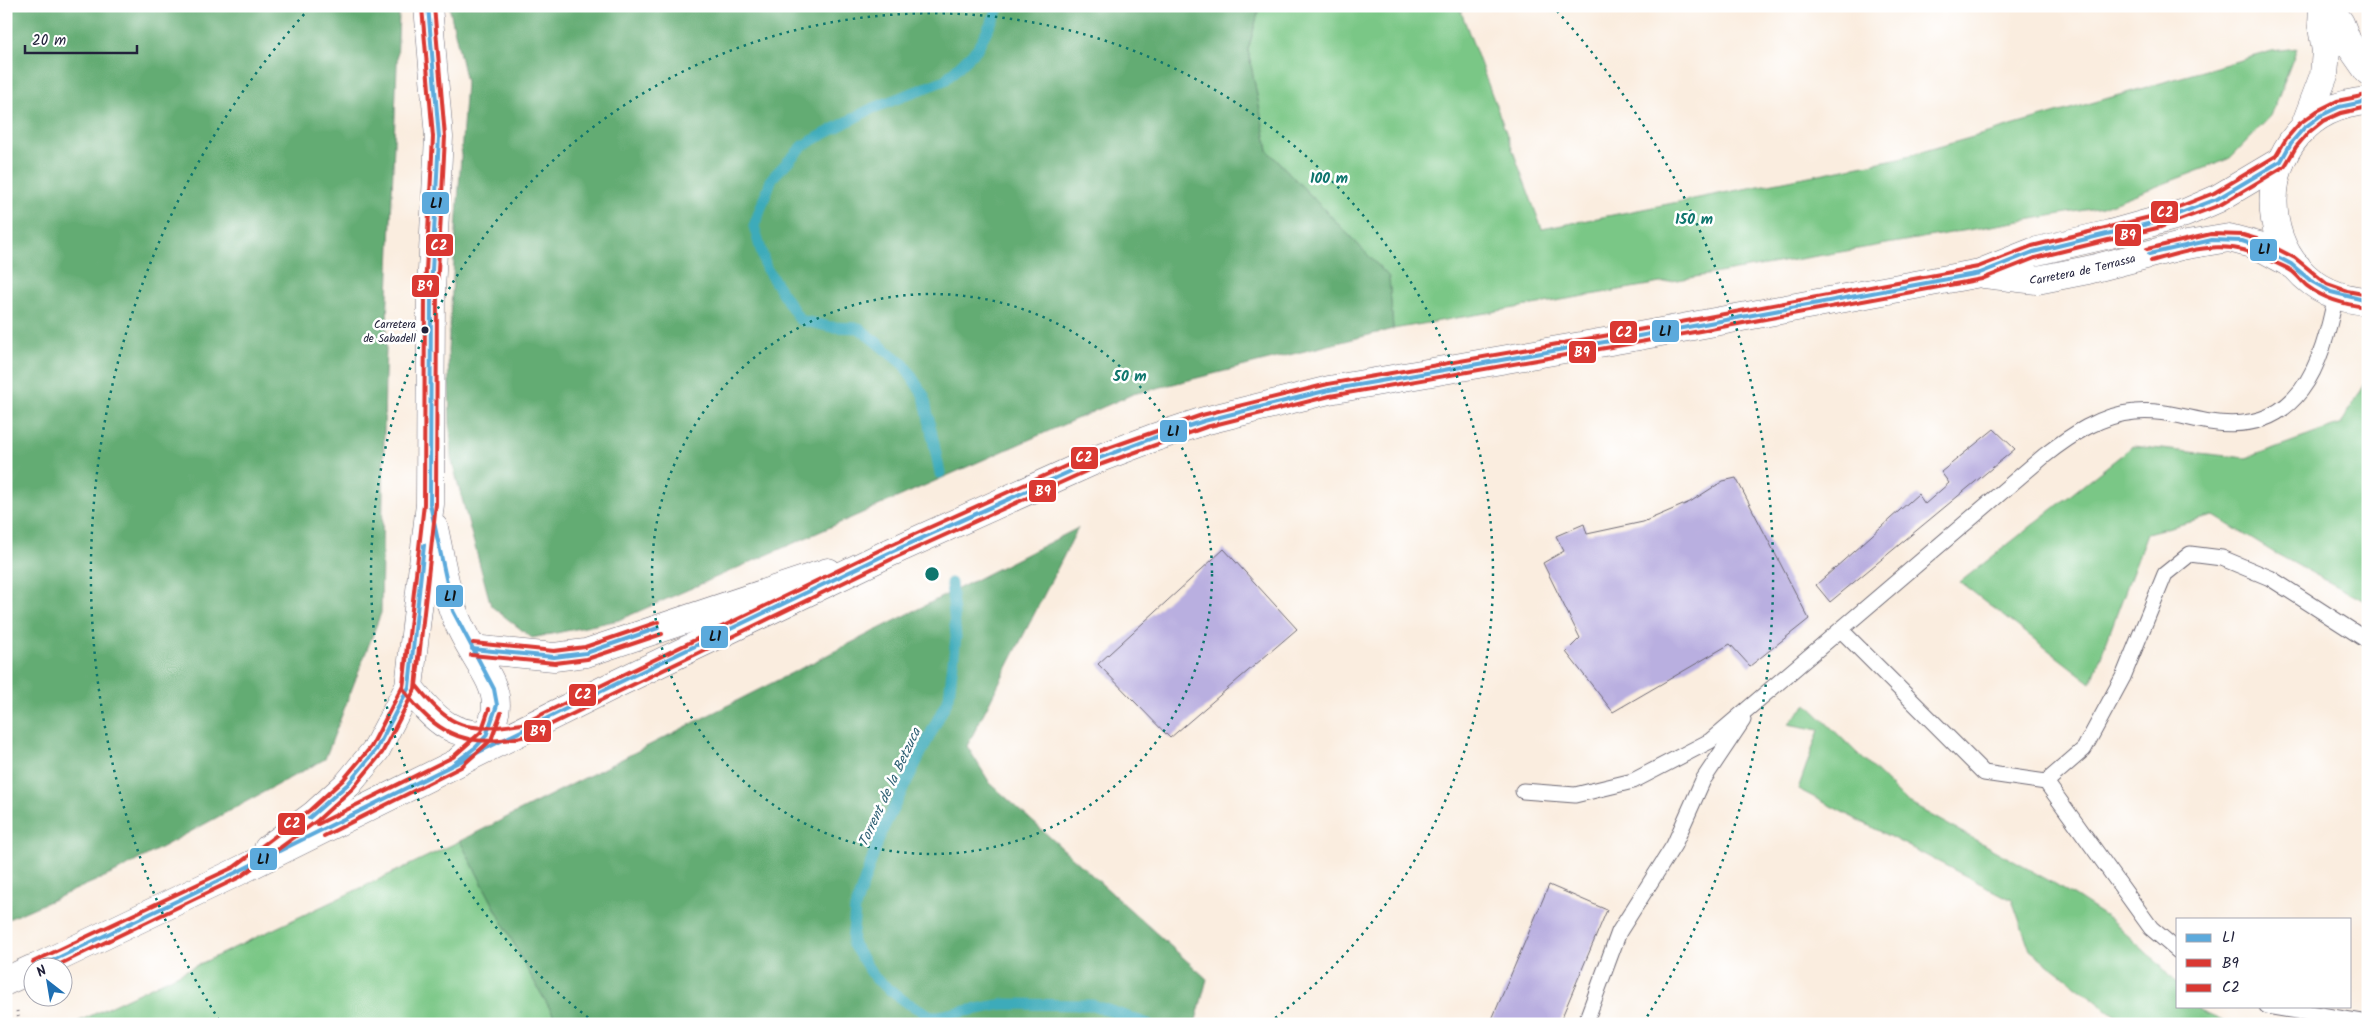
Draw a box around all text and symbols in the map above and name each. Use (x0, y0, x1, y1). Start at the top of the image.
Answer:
scale bar (25, 22, 138, 54)
text: 20 m (32, 29, 66, 53)
text: 100 m (1310, 167, 1348, 191)
line badge: L1 (421, 191, 450, 215)
text: L1 (430, 193, 443, 215)
line badge: C2 (2150, 200, 2179, 224)
text: C2 (2157, 202, 2173, 224)
text: 150 m (1675, 208, 1713, 232)
line badge: B9 (2114, 223, 2142, 247)
text: B9 (2120, 225, 2136, 247)
line badge: C2 (425, 233, 454, 257)
text: C2 (431, 235, 447, 257)
line badge: L1 (2249, 238, 2278, 262)
text: L1 (2258, 239, 2271, 261)
street label: Carretera de Terrassa (2028, 249, 2138, 290)
line badge: B9 (411, 274, 440, 298)
text: B9 (417, 276, 433, 298)
place label: Carretera de Sabadell (363, 316, 416, 348)
line badge: L1 (1651, 319, 1680, 343)
line badge: C2 (1609, 320, 1638, 344)
text: L1 (1659, 321, 1672, 343)
text: C2 (1616, 322, 1632, 344)
marker: Carretera de Sabadell (420, 325, 430, 335)
line badge: B9 (1568, 340, 1597, 364)
text: B9 (1574, 342, 1590, 364)
text: 50 m (1112, 365, 1147, 389)
line badge: L1 (1159, 419, 1188, 443)
text: L1 (1167, 421, 1180, 443)
line badge: C2 (1070, 446, 1099, 470)
text: C2 (1076, 447, 1092, 469)
line badge: B9 (1028, 479, 1057, 503)
text: B9 (1035, 481, 1051, 503)
centre of rings (923, 565, 941, 583)
line badge: L1 (435, 584, 464, 608)
text: L1 (444, 586, 457, 608)
line badge: L1 (700, 625, 729, 649)
text: L1 (709, 626, 722, 648)
line badge: C2 (568, 683, 597, 707)
text: C2 (575, 684, 591, 706)
line badge: B9 (523, 719, 552, 743)
text: B9 (530, 721, 546, 743)
water label: Torrent de la Betzuca (853, 723, 928, 850)
line badge: C2 (277, 812, 306, 836)
text: C2 (284, 813, 300, 835)
line badge: L1 (249, 847, 278, 871)
text: L1 (257, 849, 270, 871)
legend (2176, 918, 2352, 1008)
text: L1 (2222, 926, 2235, 950)
text: B9 (2222, 952, 2240, 976)
north arrow (22, 958, 72, 1008)
text: N (32, 960, 51, 983)
text: C2 (2222, 976, 2240, 1000)

